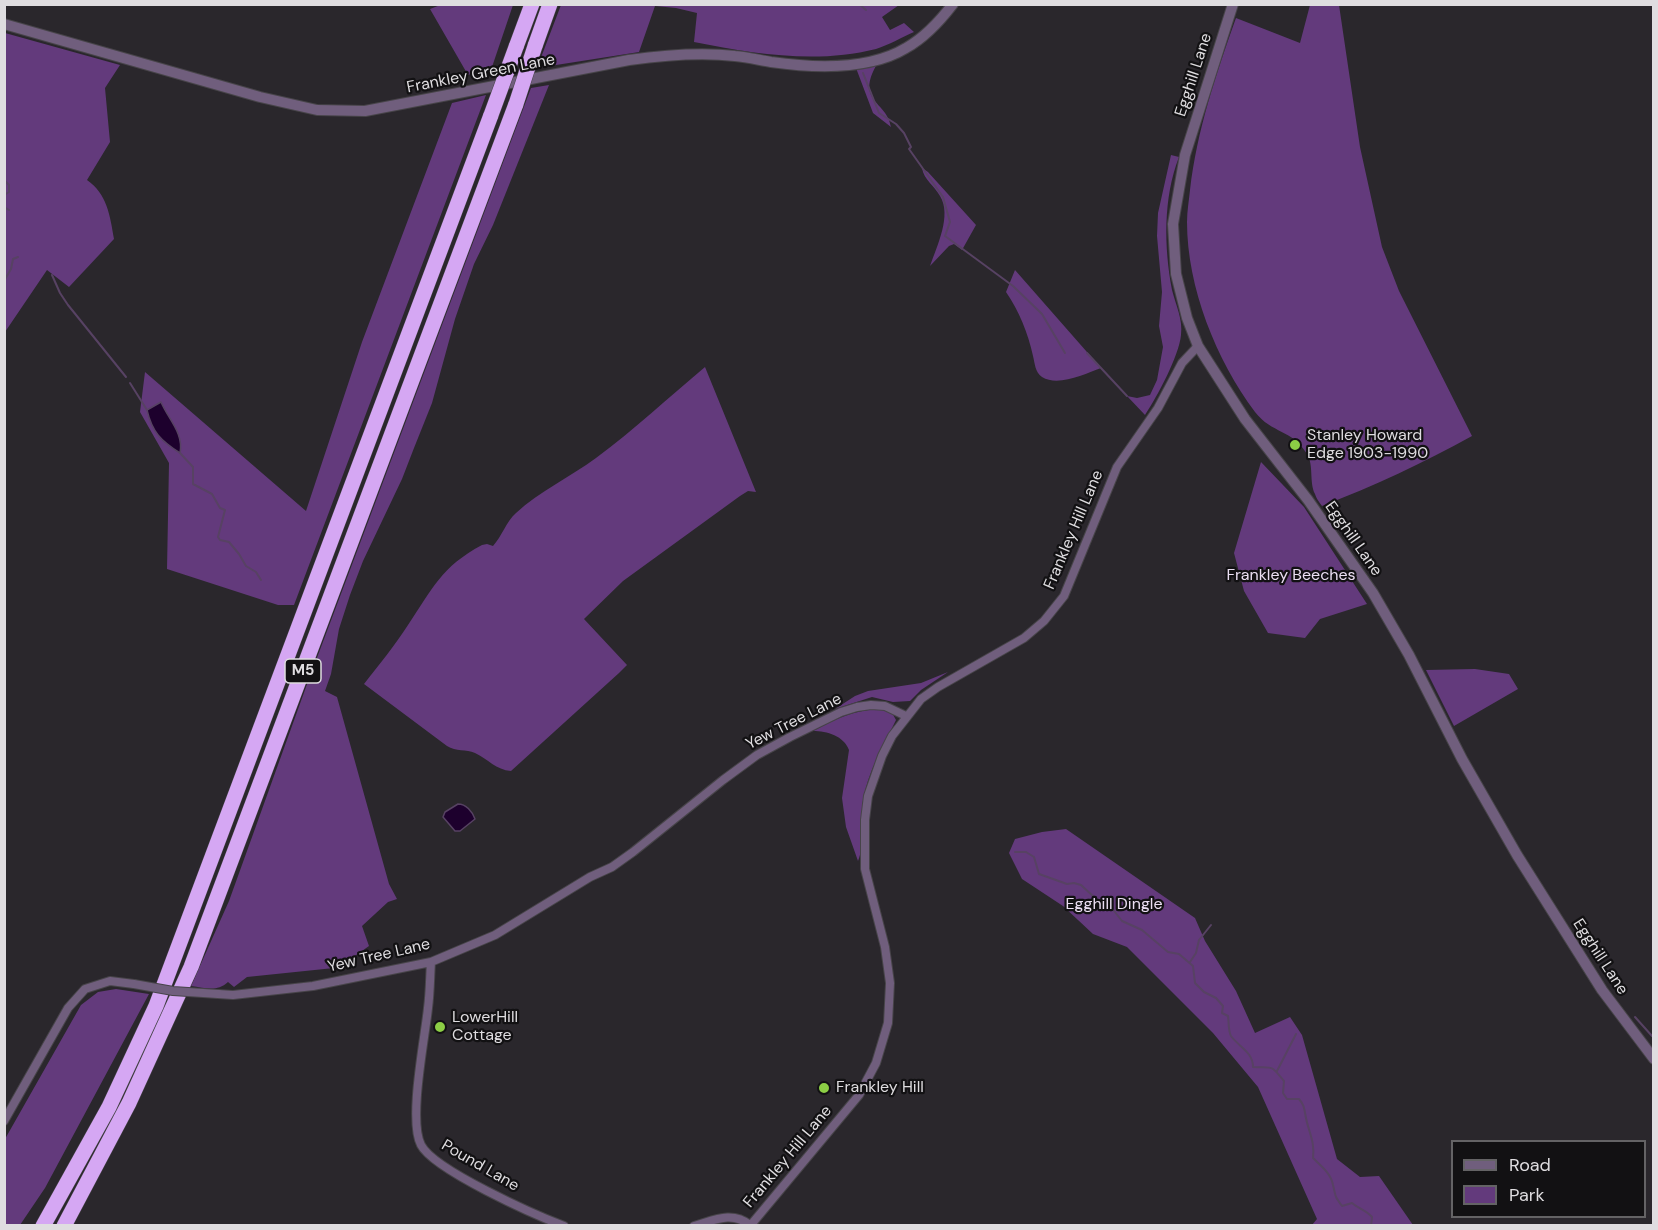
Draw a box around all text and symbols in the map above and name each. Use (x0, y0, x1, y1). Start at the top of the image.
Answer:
street label: Egghill Lane (1171, 31, 1217, 119)
street label: Frankley Green Lane (405, 50, 557, 98)
place label: Stanley Howard Edge 1903-1990 (1307, 426, 1428, 464)
marker: Stanley Howard Edge 1903-1990 (1288, 438, 1302, 452)
street label: Frankley Hill Lane (1040, 468, 1108, 592)
street label: Egghill Lane (1320, 498, 1386, 580)
park label: Frankley Beeches (1226, 566, 1356, 586)
road number: M5 (285, 659, 321, 683)
street label: Yew Tree Lane (743, 690, 845, 754)
park label: Egghill Dingle (1066, 895, 1162, 915)
street label: Egghill Lane (1568, 915, 1632, 999)
street label: Yew Tree Lane (326, 935, 432, 977)
place label: LowerHill Cottage (452, 1008, 518, 1046)
marker: LowerHill Cottage (433, 1020, 447, 1034)
place label: Frankley Hill (836, 1078, 924, 1098)
marker: Frankley Hill (817, 1081, 831, 1095)
street label: Frankley Hill Lane (740, 1102, 836, 1212)
street label: Pound Lane (438, 1136, 522, 1196)
legend (1451, 1140, 1646, 1218)
text: Road (1509, 1153, 1551, 1177)
text: Park (1509, 1183, 1545, 1207)

